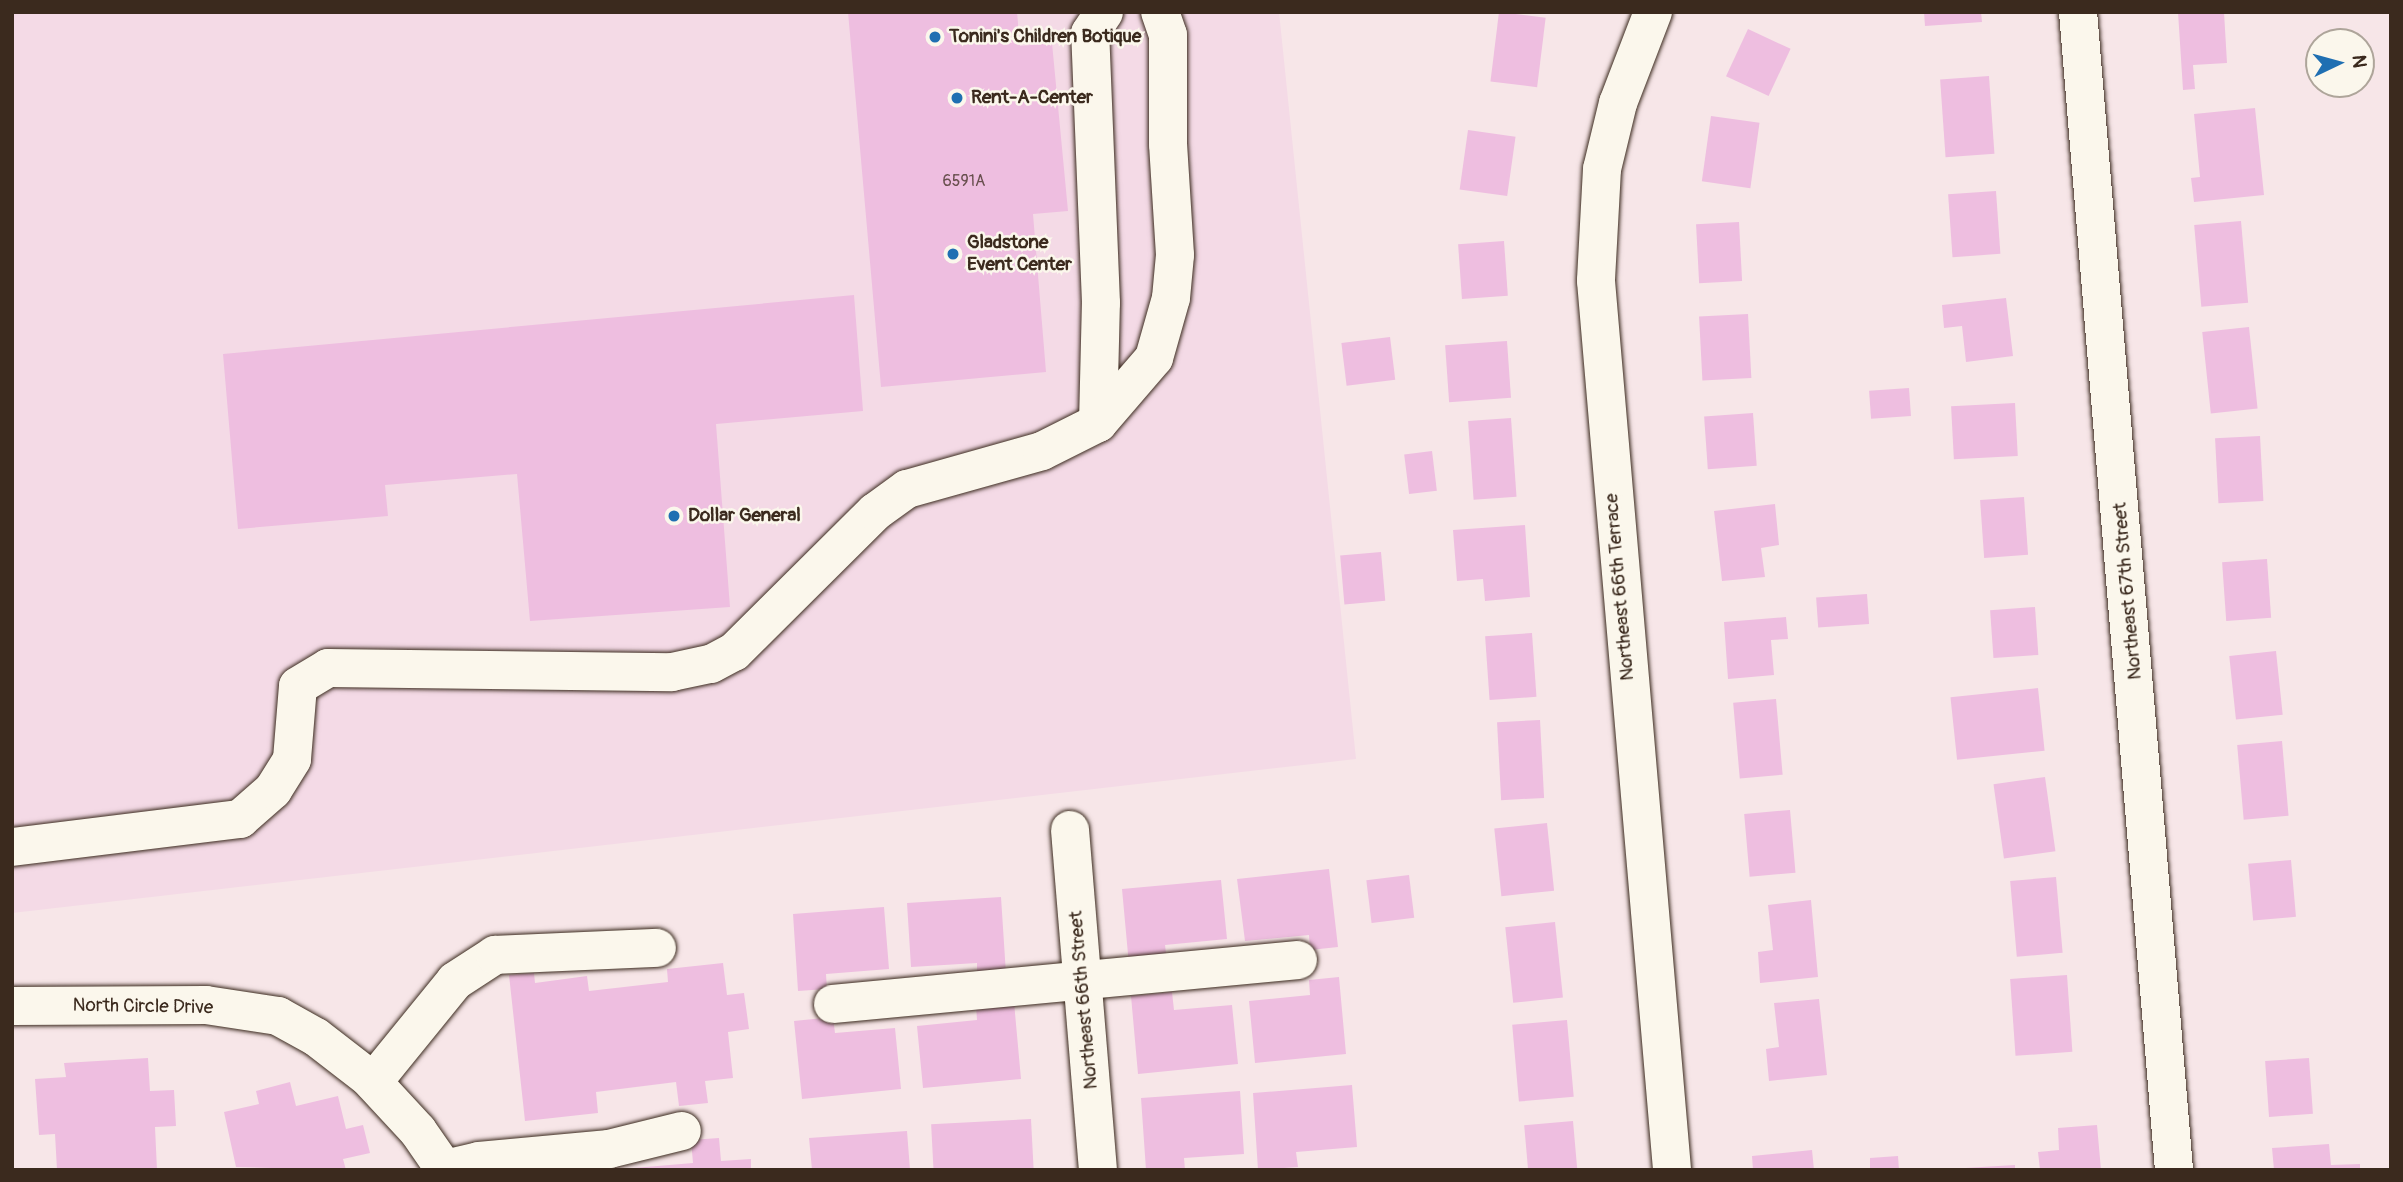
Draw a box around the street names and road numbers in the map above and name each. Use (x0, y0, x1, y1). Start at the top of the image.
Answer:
street label: Northeast 66th Terrace (1600, 492, 1640, 682)
street label: Northeast 67th Street (2109, 501, 2147, 681)
street label: Northeast 66th Street (1065, 910, 1103, 1090)
street label: North Circle Drive (72, 994, 214, 1020)

